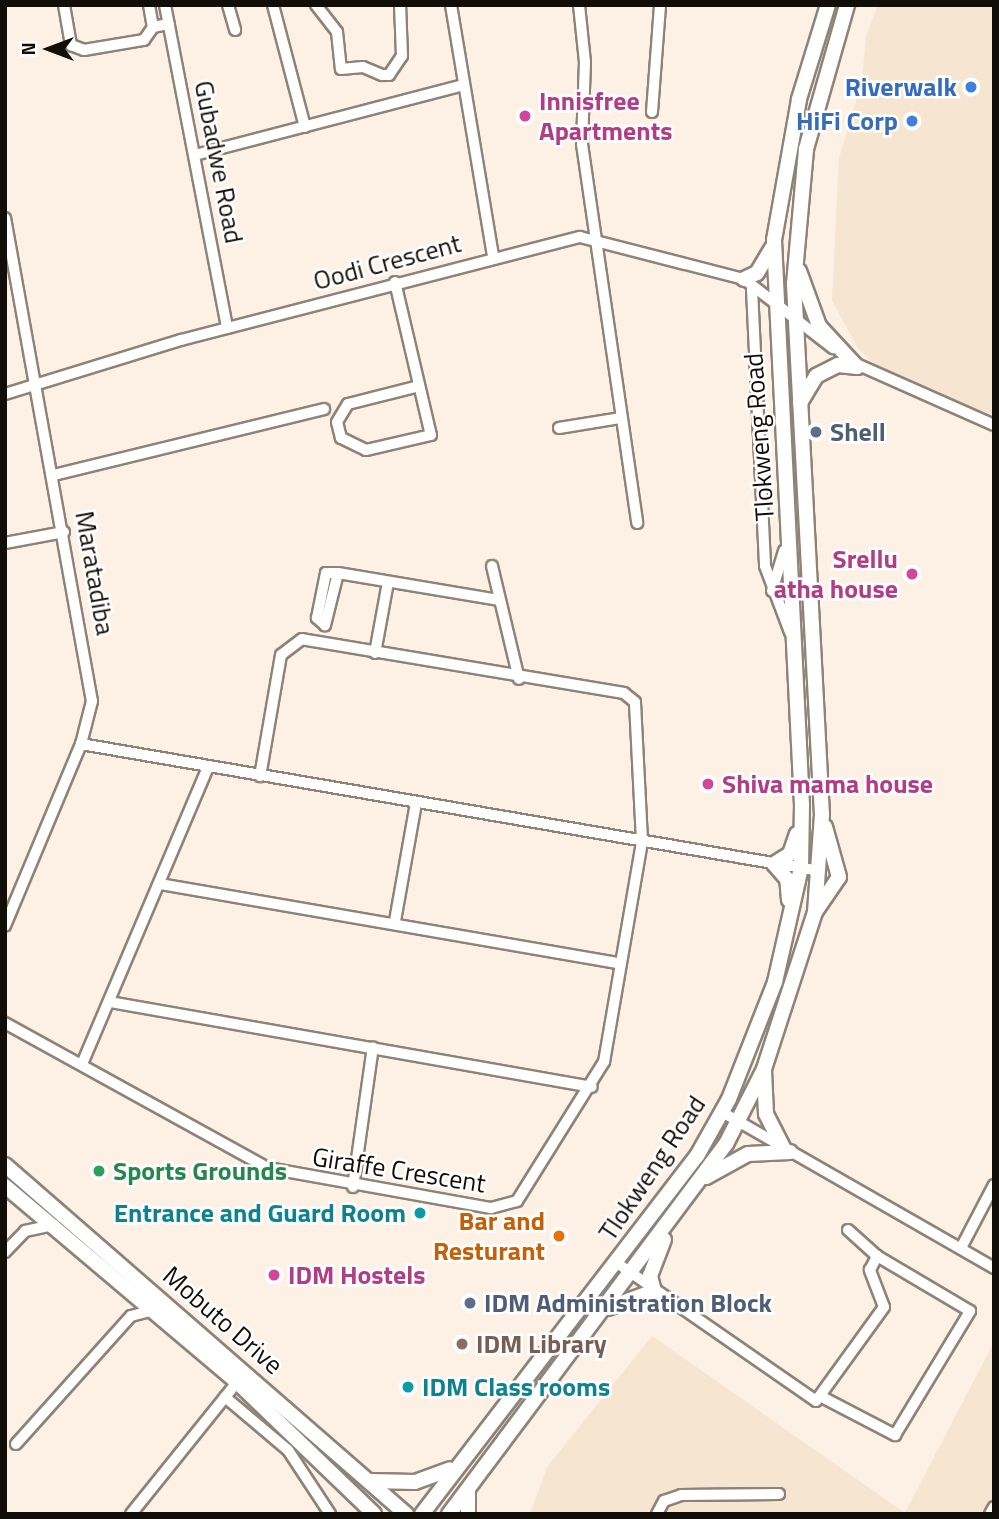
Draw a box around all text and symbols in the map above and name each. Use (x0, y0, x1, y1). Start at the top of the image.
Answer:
north arrow (14, 14, 84, 84)
text: N (13, 42, 42, 56)
place label: Riverwalk (845, 71, 957, 103)
street label: Gubadwe Road (188, 78, 250, 246)
marker: Riverwalk (963, 79, 979, 95)
place label: Innisfree Apartments (539, 85, 672, 146)
place label: HiFi Corp (796, 105, 898, 137)
marker: Innisfree Apartments (517, 108, 533, 124)
marker: HiFi Corp (904, 113, 920, 129)
street label: Oodi Crescent (310, 227, 464, 297)
street label: Tlokweng Road (738, 352, 780, 522)
place label: Shell (830, 416, 886, 448)
marker: Shell (808, 424, 824, 440)
street label: Maratadiba (69, 509, 121, 637)
place label: Srellu atha house (774, 543, 898, 604)
marker: Srellu atha house (904, 566, 920, 582)
place label: Shiva mama house (722, 768, 933, 800)
marker: Shiva mama house (700, 776, 716, 792)
street label: Tlokweng Road (592, 1090, 712, 1246)
street label: Giraffe Crescent (310, 1141, 488, 1199)
place label: Sports Grounds (113, 1155, 287, 1187)
marker: Sports Grounds (91, 1163, 107, 1179)
place label: Entrance and Guard Room (114, 1197, 406, 1229)
marker: Entrance and Guard Room (412, 1205, 428, 1221)
place label: Bar and Resturant (433, 1205, 545, 1266)
marker: Bar and Resturant (551, 1228, 567, 1244)
place label: IDM Hostels (288, 1259, 426, 1291)
street label: Mobuto Drive (157, 1260, 289, 1380)
marker: IDM Hostels (266, 1267, 282, 1283)
place label: IDM Administration Block (484, 1287, 772, 1319)
marker: IDM Administration Block (462, 1295, 478, 1311)
place label: IDM Library (476, 1328, 607, 1360)
marker: IDM Library (454, 1336, 470, 1352)
place label: IDM Class rooms (422, 1371, 610, 1403)
marker: IDM Class rooms (400, 1379, 416, 1395)

